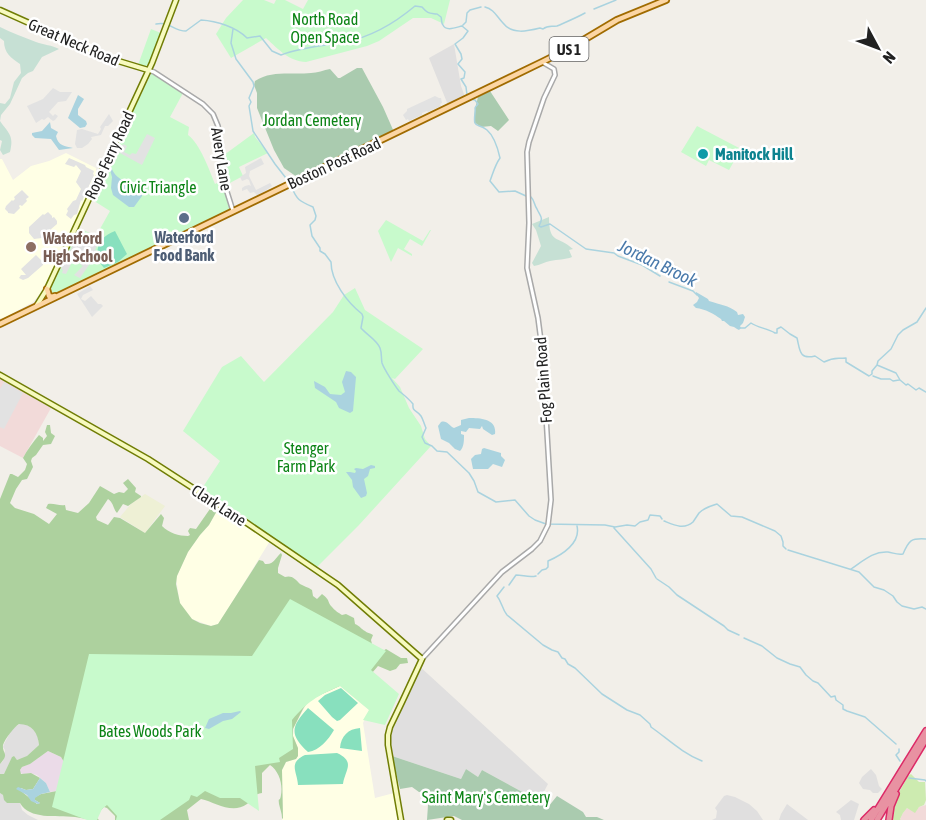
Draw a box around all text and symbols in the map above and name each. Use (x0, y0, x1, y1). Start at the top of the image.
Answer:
park label: North Road Open Space (290, 10, 360, 47)
street label: Great Neck Road (26, 15, 122, 69)
north arrow (848, 18, 908, 78)
road number: US 1 (550, 37, 588, 61)
text: N (879, 48, 899, 67)
street label: Rope Ferry Road (81, 108, 138, 202)
park label: Jordan Cemetery (263, 111, 362, 130)
street label: Avery Lane (207, 126, 236, 192)
street label: Boston Post Road (284, 134, 384, 192)
place label: Manitock Hill (715, 145, 794, 163)
marker: Manitock Hill (696, 147, 710, 161)
park label: Civic Triangle (119, 178, 197, 197)
marker: Waterford Food Bank (177, 211, 191, 225)
place label: Waterford Food Bank (153, 228, 215, 264)
place label: Waterford High School (42, 229, 113, 265)
water label: Jordan Brook (614, 234, 702, 292)
marker: Waterford High School (24, 240, 38, 254)
street label: Fog Plain Road (531, 336, 556, 424)
park label: Stenger Farm Park (277, 439, 335, 475)
street label: Clark Lane (188, 481, 250, 529)
park label: Bates Woods Park (99, 722, 201, 740)
park label: Saint Mary's Cemetery (422, 788, 551, 807)

